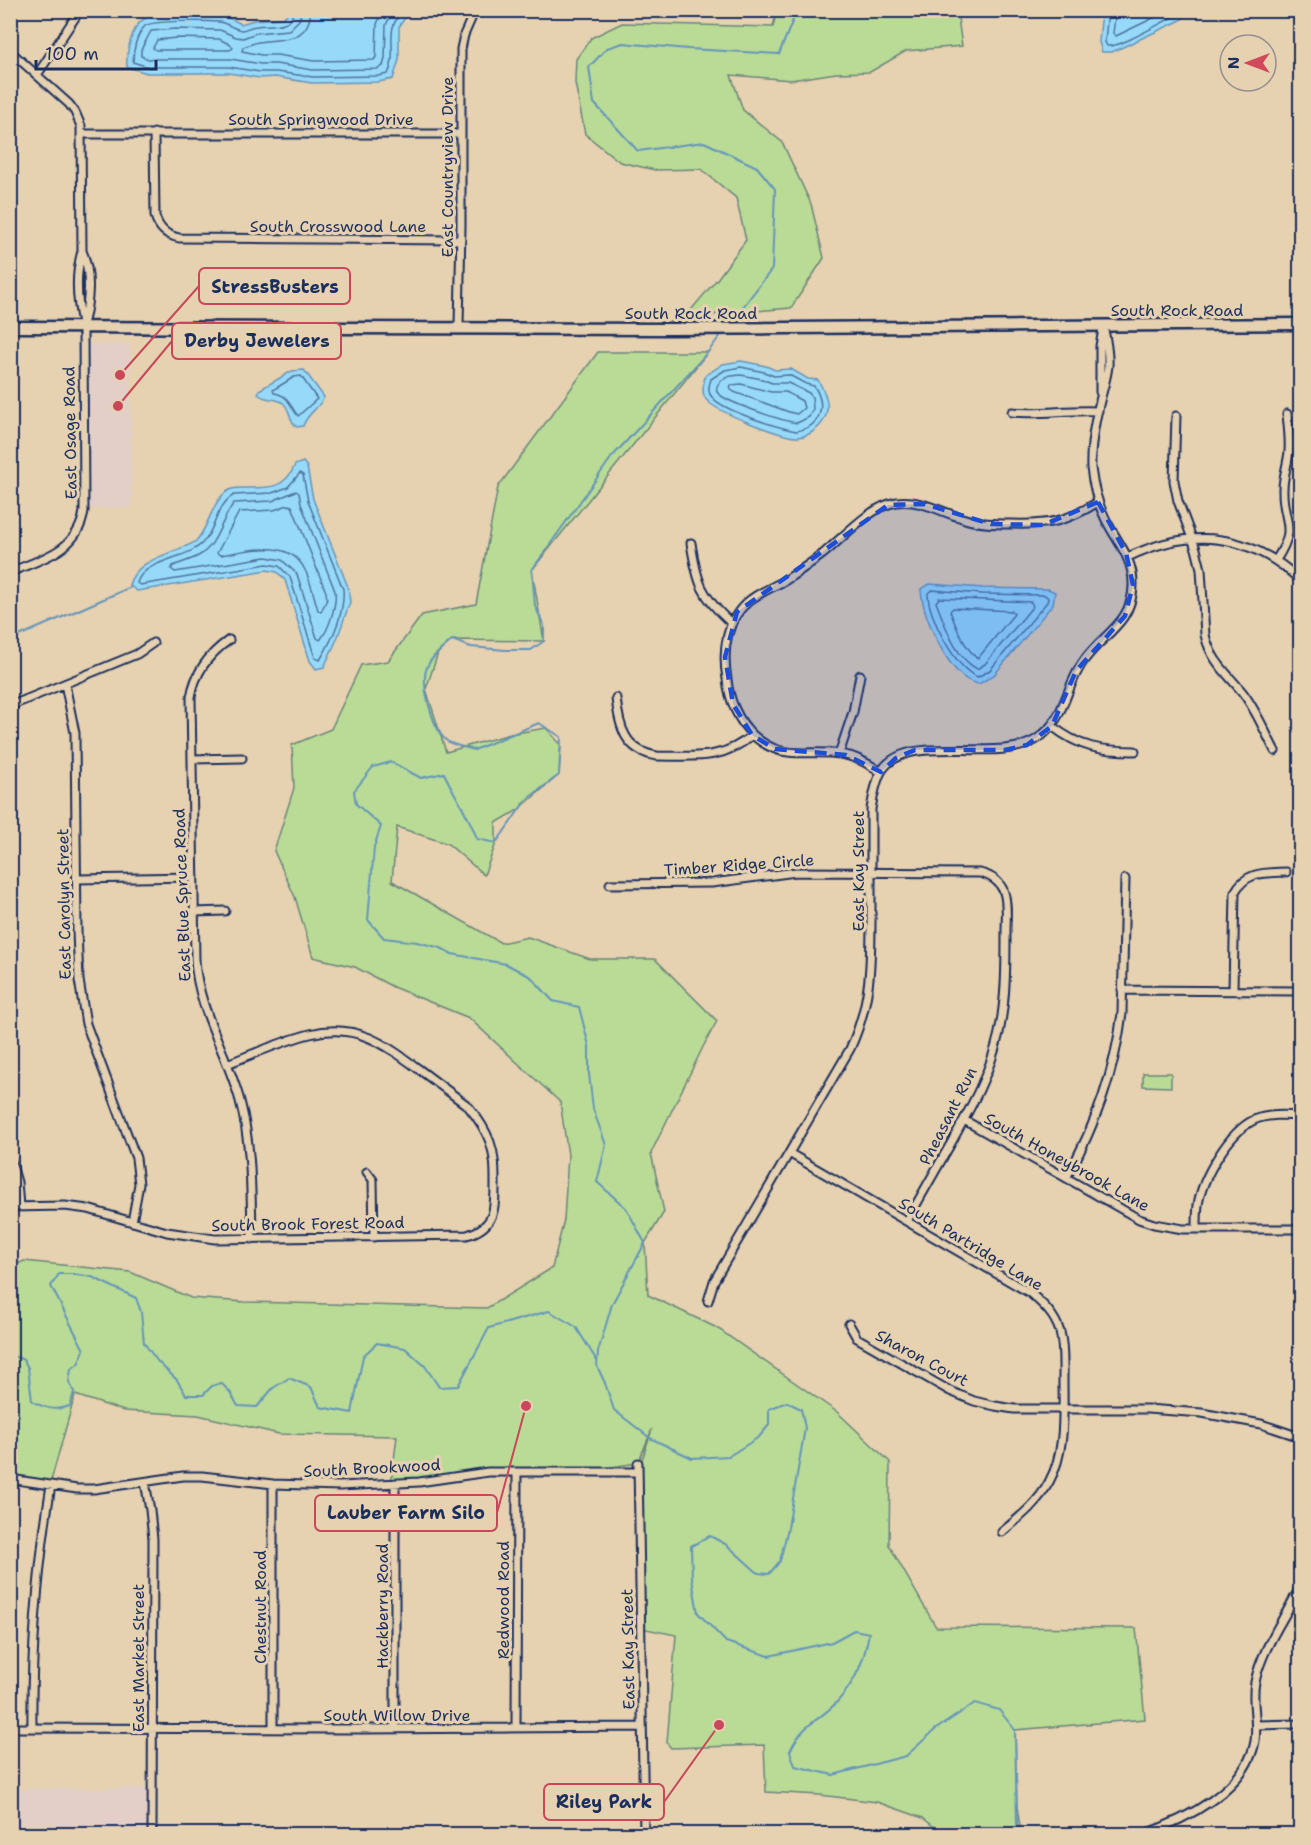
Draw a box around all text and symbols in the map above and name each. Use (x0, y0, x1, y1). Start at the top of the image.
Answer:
scale bar (36, 33, 156, 71)
north arrow (1218, 33, 1278, 93)
text: 100 m (45, 42, 99, 66)
text: N (1223, 57, 1244, 69)
street label: East Countryview Drive (437, 77, 458, 257)
street label: South Springwood Drive (228, 109, 414, 130)
street label: South Crosswood Lane (250, 216, 426, 237)
callout: StressBusters (199, 268, 350, 304)
text: StressBusters (211, 275, 339, 299)
street label: South Rock Road (1111, 300, 1243, 321)
street label: South Rock Road (625, 303, 757, 324)
callout: Derby Jewelers (172, 323, 341, 359)
text: Derby Jewelers (184, 329, 330, 353)
street label: East Osage Road (58, 366, 82, 500)
street label: East Blue Spruce Road (168, 808, 196, 982)
street label: East Kay Street (848, 810, 869, 932)
street label: East Carolyn Street (52, 828, 76, 980)
street label: Timber Ridge Circle (663, 849, 815, 881)
street label: Pheasant Run (914, 1063, 982, 1168)
street label: South Honeybrook Lane (981, 1108, 1153, 1216)
street label: South Partridge Lane (895, 1193, 1047, 1295)
street label: South Brook Forest Road (211, 1212, 405, 1236)
street label: Sharon Court (872, 1325, 972, 1391)
street label: South Brookwood (303, 1454, 441, 1482)
callout: Lauber Farm Silo (315, 1495, 497, 1531)
text: Lauber Farm Silo (327, 1501, 485, 1525)
street label: Redwood Road (493, 1541, 514, 1659)
street label: Hackberry Road (372, 1543, 393, 1669)
street label: Chestnut Road (250, 1550, 271, 1664)
street label: East Market Street (128, 1584, 149, 1732)
street label: East Kay Street (616, 1588, 640, 1710)
street label: South Willow Drive (324, 1705, 470, 1726)
callout: Riley Park (544, 1784, 664, 1820)
text: Riley Park (556, 1790, 652, 1814)

